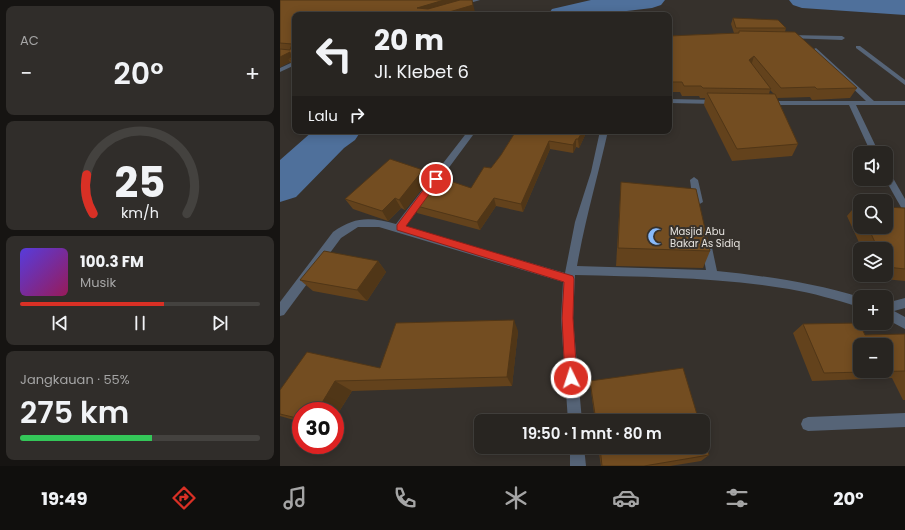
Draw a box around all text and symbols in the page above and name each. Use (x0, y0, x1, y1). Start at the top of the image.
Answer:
text: 20 m (374, 21, 444, 60)
icon: left (308, 28, 360, 80)
text: AC (20, 31, 39, 50)
text: 20° (114, 52, 164, 95)
text: − (20, 58, 32, 89)
text: + (245, 58, 260, 89)
text: Jl. Klebet 6 (374, 59, 469, 84)
icon: right (346, 104, 368, 126)
text: Lalu (308, 105, 338, 126)
map controls (853, 146, 893, 378)
button: sound (853, 146, 893, 186)
text: 25 (115, 152, 165, 211)
pin (419, 162, 453, 196)
icon: arrive (425, 168, 447, 190)
button: search (853, 194, 893, 234)
text: km/h (121, 202, 159, 222)
place label: Masjid Abu Bakar As Sidiq (670, 224, 740, 251)
mosque icon: Masjid Abu Bakar As Sidiq (647, 227, 667, 247)
button: layers (853, 242, 893, 282)
text: 100.3 FM (80, 251, 144, 272)
text: Musik (80, 273, 116, 292)
button: + (853, 290, 893, 330)
icon: previous (49, 312, 71, 334)
icon: pause (129, 312, 151, 334)
icon: next (209, 312, 231, 334)
button: − (853, 338, 893, 378)
position arrow (550, 357, 592, 399)
text: Jangkauan · 55% (20, 370, 130, 389)
text: 275 km (20, 391, 129, 434)
speed limit sign: 30 (292, 402, 344, 454)
text: 19:50 · 1 mnt · 80 m (522, 423, 662, 444)
icon: directions (170, 484, 198, 512)
icon: music (281, 484, 309, 512)
icon: phone (391, 484, 419, 512)
icon: climate (502, 484, 530, 512)
icon: car (612, 484, 640, 512)
icon: filters (723, 484, 751, 512)
text: 19:49 (41, 486, 87, 511)
text: 20° (833, 486, 864, 511)

